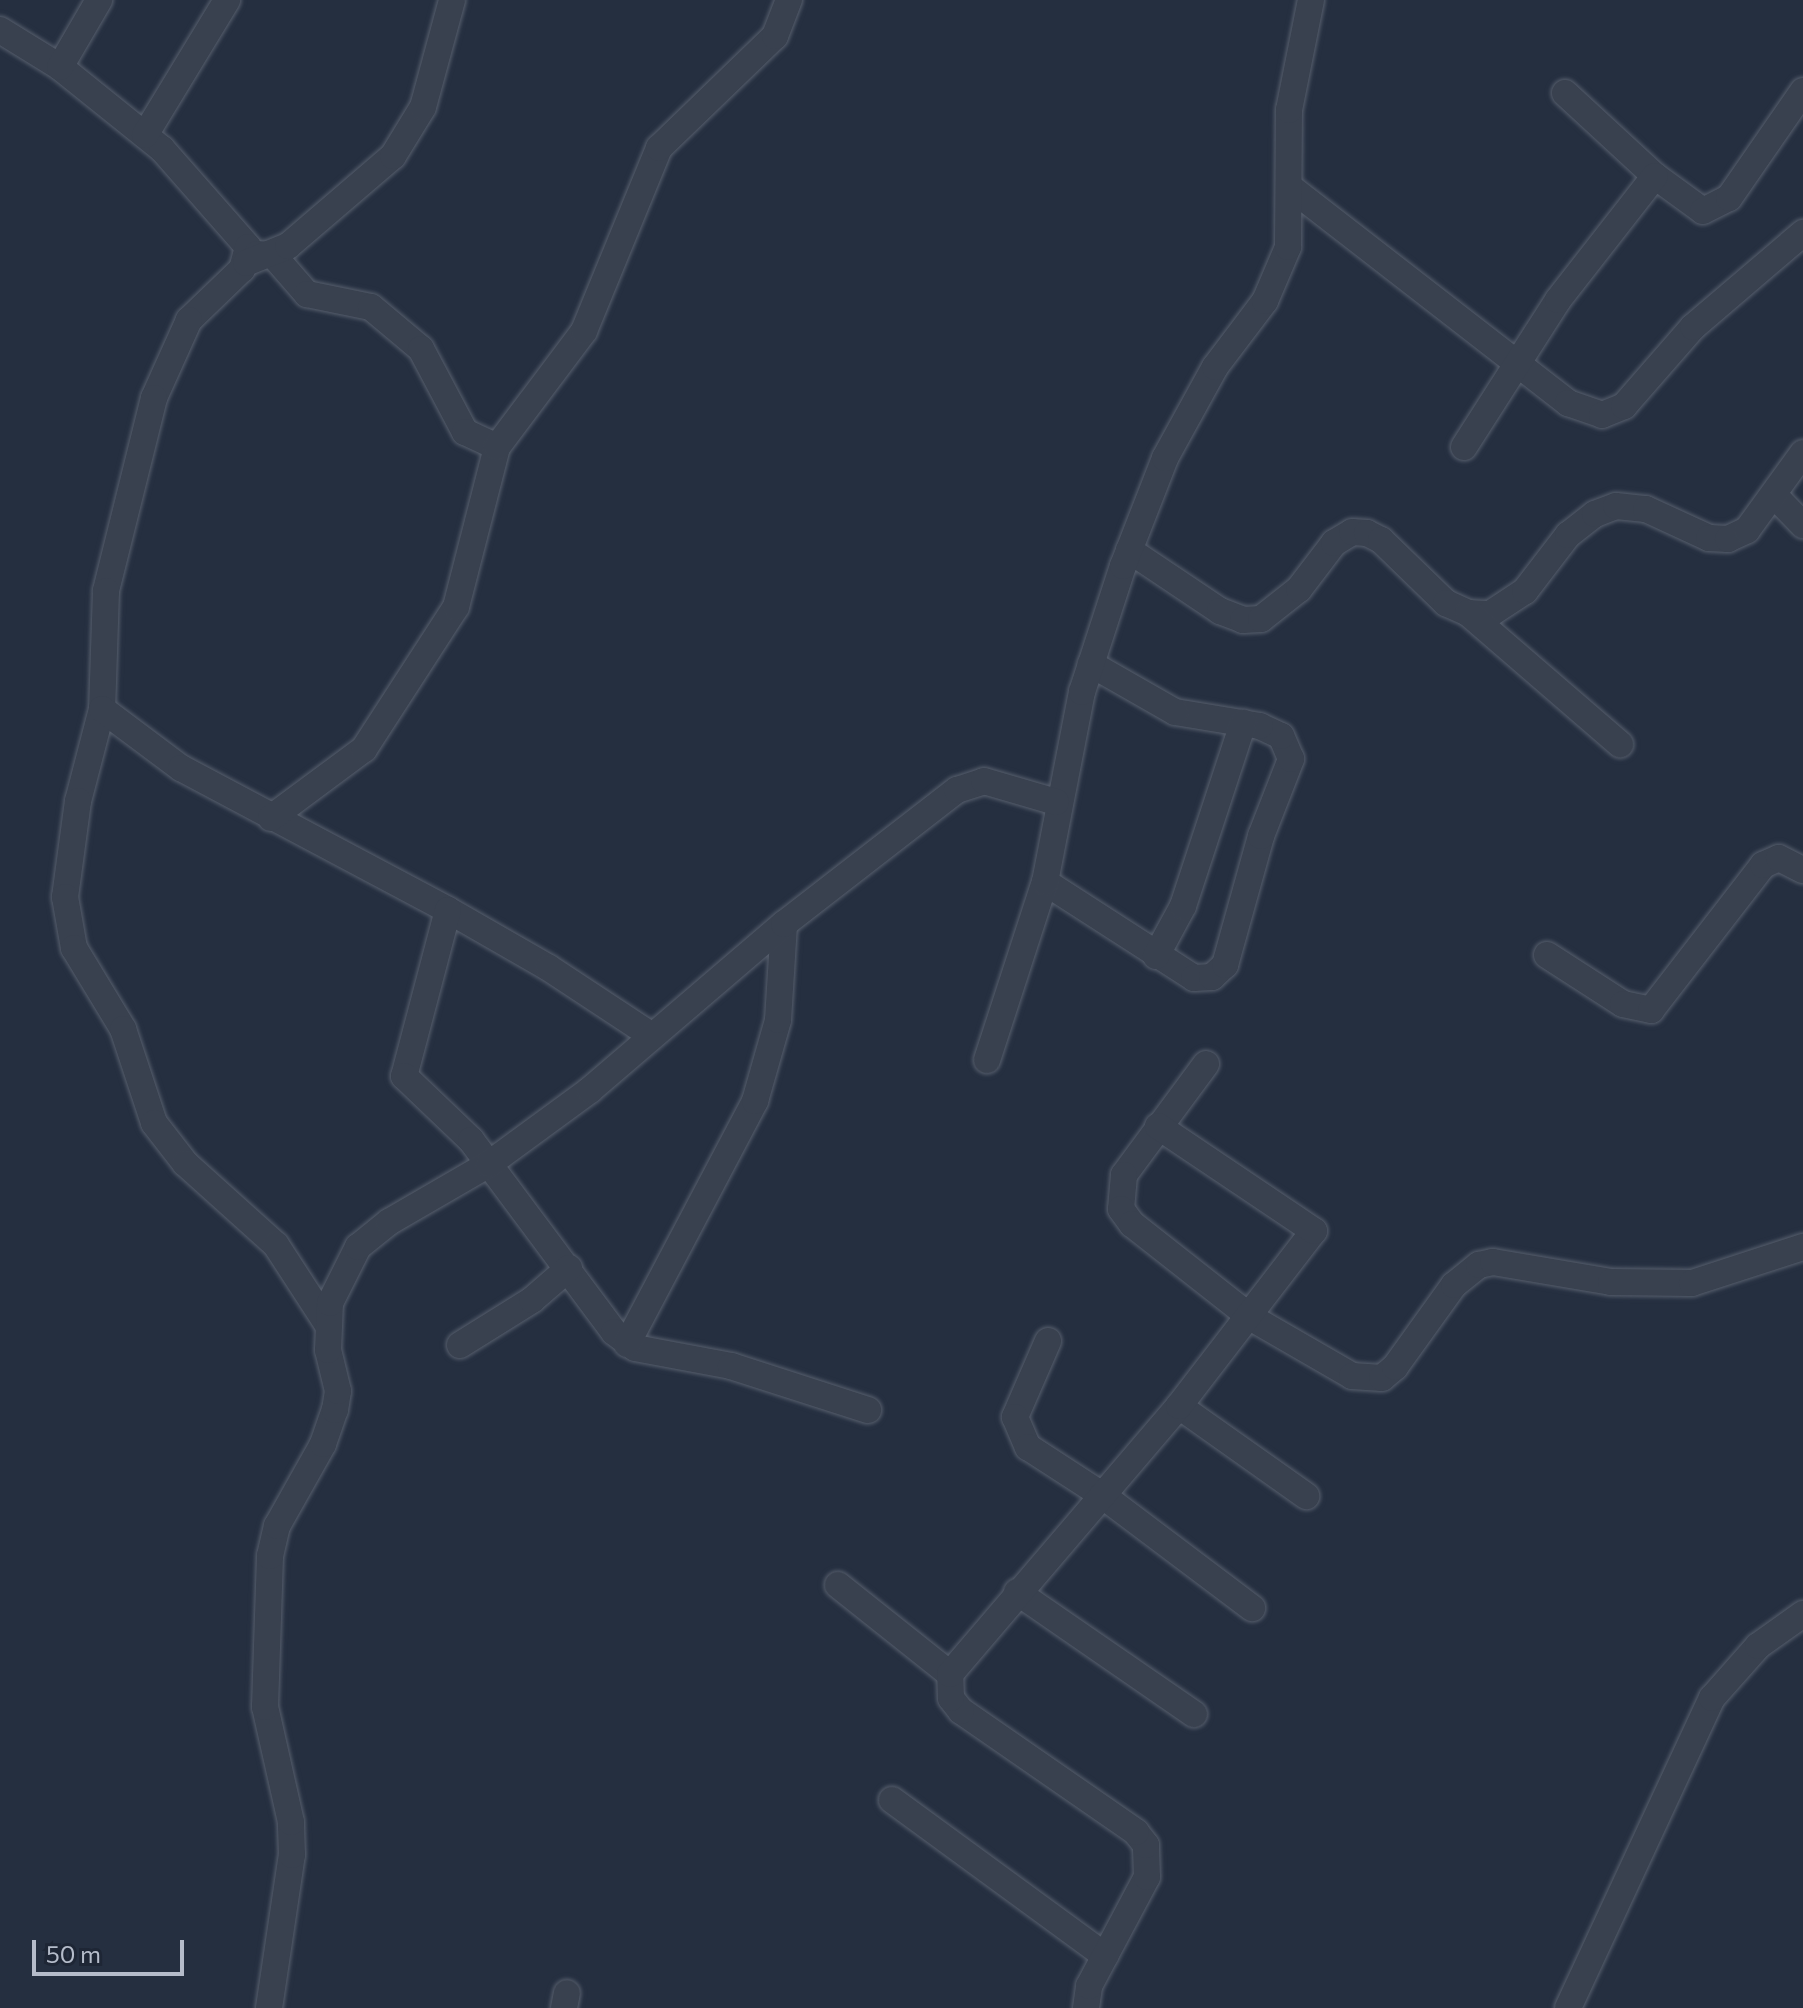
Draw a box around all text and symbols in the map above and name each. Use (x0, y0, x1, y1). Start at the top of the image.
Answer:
scale bar (36, 1924, 188, 1974)
text: 50 m (46, 1939, 101, 1968)

